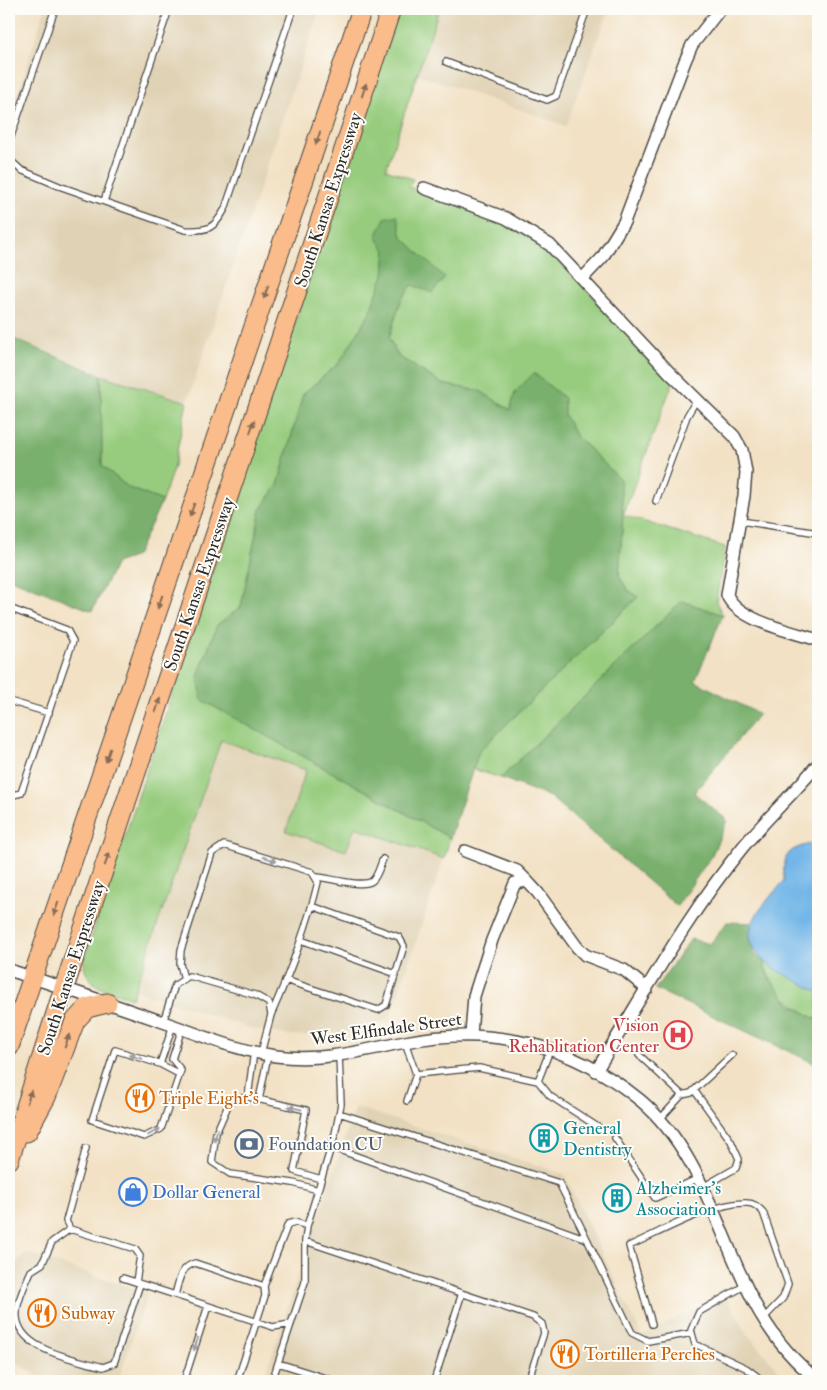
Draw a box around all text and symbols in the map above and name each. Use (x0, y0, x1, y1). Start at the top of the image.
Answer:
one-way arrow (360, 82, 368, 97)
street label: South Kansas Expressway (289, 109, 368, 290)
one-way arrow (314, 131, 322, 146)
one-way arrow (262, 285, 270, 300)
one-way arrow (248, 419, 256, 434)
street label: South Kansas Expressway (159, 493, 240, 674)
one-way arrow (188, 502, 195, 517)
one-way arrow (156, 594, 163, 609)
one-way arrow (154, 697, 162, 712)
one-way arrow (104, 748, 111, 763)
one-way arrow (103, 852, 111, 867)
one-way arrow (263, 856, 278, 864)
street label: South Kansas Expressway (32, 877, 111, 1058)
one-way arrow (51, 902, 59, 917)
street label: West Elfindale Street (308, 1007, 463, 1052)
place label: Vision Rehablitation Center (508, 1014, 659, 1058)
hospital icon: Vision Rehablitation Center (663, 1020, 693, 1050)
one-way arrow (63, 1033, 71, 1048)
one-way arrow (128, 1052, 143, 1060)
restaurant icon: Triple Eight's (125, 1083, 155, 1113)
place label: Triple Eight's (159, 1087, 259, 1110)
one-way arrow (25, 1089, 33, 1104)
one-way arrow (287, 1104, 302, 1112)
place label: General Dentistry (563, 1117, 633, 1161)
building icon: General Dentistry (529, 1123, 559, 1153)
one-way arrow (212, 1127, 220, 1142)
one-way arrow (147, 1128, 162, 1136)
bank icon: Foundation CU (234, 1129, 264, 1159)
place label: Foundation CU (268, 1133, 383, 1156)
shop icon: Dollar General (118, 1177, 148, 1207)
place label: Alzheimer's Association (635, 1177, 721, 1221)
place label: Dollar General (152, 1181, 261, 1204)
building icon: Alzheimer's Association (602, 1183, 632, 1213)
restaurant icon: Subway (27, 1298, 57, 1328)
place label: Subway (61, 1302, 116, 1325)
one-way arrow (192, 1336, 199, 1351)
restaurant icon: Tortilleria Perches (550, 1339, 580, 1369)
place label: Tortilleria Perches (584, 1343, 715, 1366)

